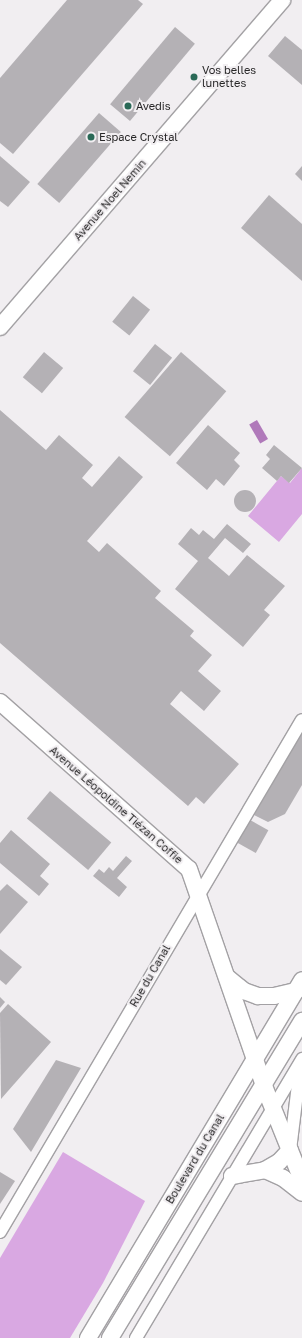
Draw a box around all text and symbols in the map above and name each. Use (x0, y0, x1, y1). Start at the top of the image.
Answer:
place label: Vos belles lunettes (202, 64, 256, 90)
marker: Vos belles lunettes (189, 72, 199, 82)
place label: Avedis (136, 99, 171, 113)
marker: Avedis (123, 101, 133, 111)
place label: Espace Crystal (99, 130, 178, 144)
marker: Espace Crystal (86, 132, 96, 142)
street label: Avenue Noel Nemin (71, 157, 149, 243)
street label: Avenue Léopoldine Tiézan Coffie (47, 744, 185, 866)
street label: Rue du Canal (127, 943, 173, 1009)
street label: Boulevard du Canal (163, 1112, 227, 1206)

